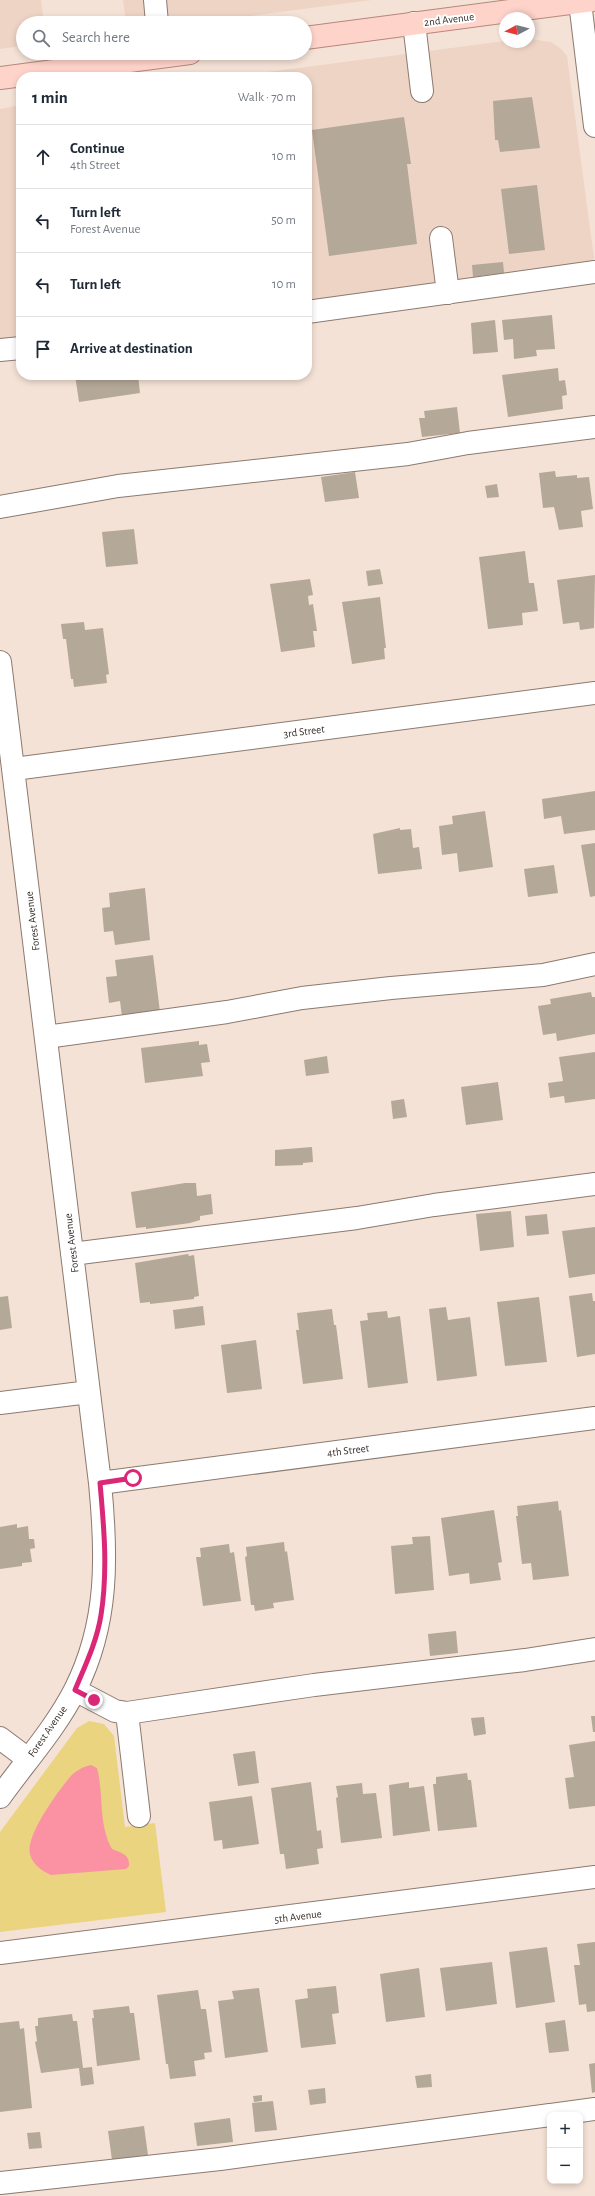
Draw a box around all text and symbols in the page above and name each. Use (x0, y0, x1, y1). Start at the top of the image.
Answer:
street label: 2nd Avenue (423, 11, 475, 28)
north arrow (499, 12, 535, 48)
search box (16, 16, 312, 60)
icon: search (30, 27, 52, 49)
text: Search here (62, 30, 130, 45)
text: 1 min (32, 89, 68, 106)
text: Walk · 70 m (238, 91, 296, 104)
text: Continue (70, 141, 125, 156)
icon: ahead (32, 146, 54, 168)
text: 10 m (272, 150, 296, 163)
text: 4th Street (70, 159, 120, 172)
text: Turn left (70, 205, 121, 220)
icon: left (32, 210, 54, 232)
text: 50 m (271, 214, 296, 227)
text: Forest Avenue (70, 223, 141, 236)
icon: left (32, 274, 54, 296)
text: Turn left (70, 277, 121, 292)
text: 10 m (272, 278, 296, 291)
icon: arrive (32, 338, 54, 360)
text: Arrive at destination (70, 341, 193, 356)
street label: 3rd Street (283, 723, 326, 739)
street label: Forest Avenue (23, 891, 42, 951)
street label: Forest Avenue (62, 1213, 81, 1273)
street label: 4th Street (326, 1442, 370, 1459)
route start (124, 1469, 142, 1487)
route end (85, 1691, 103, 1709)
street label: Forest Avenue (26, 1704, 69, 1759)
street label: 5th Avenue (274, 1908, 322, 1925)
map controls (547, 2112, 583, 2184)
button: + (547, 2112, 583, 2148)
button: − (547, 2148, 583, 2184)

